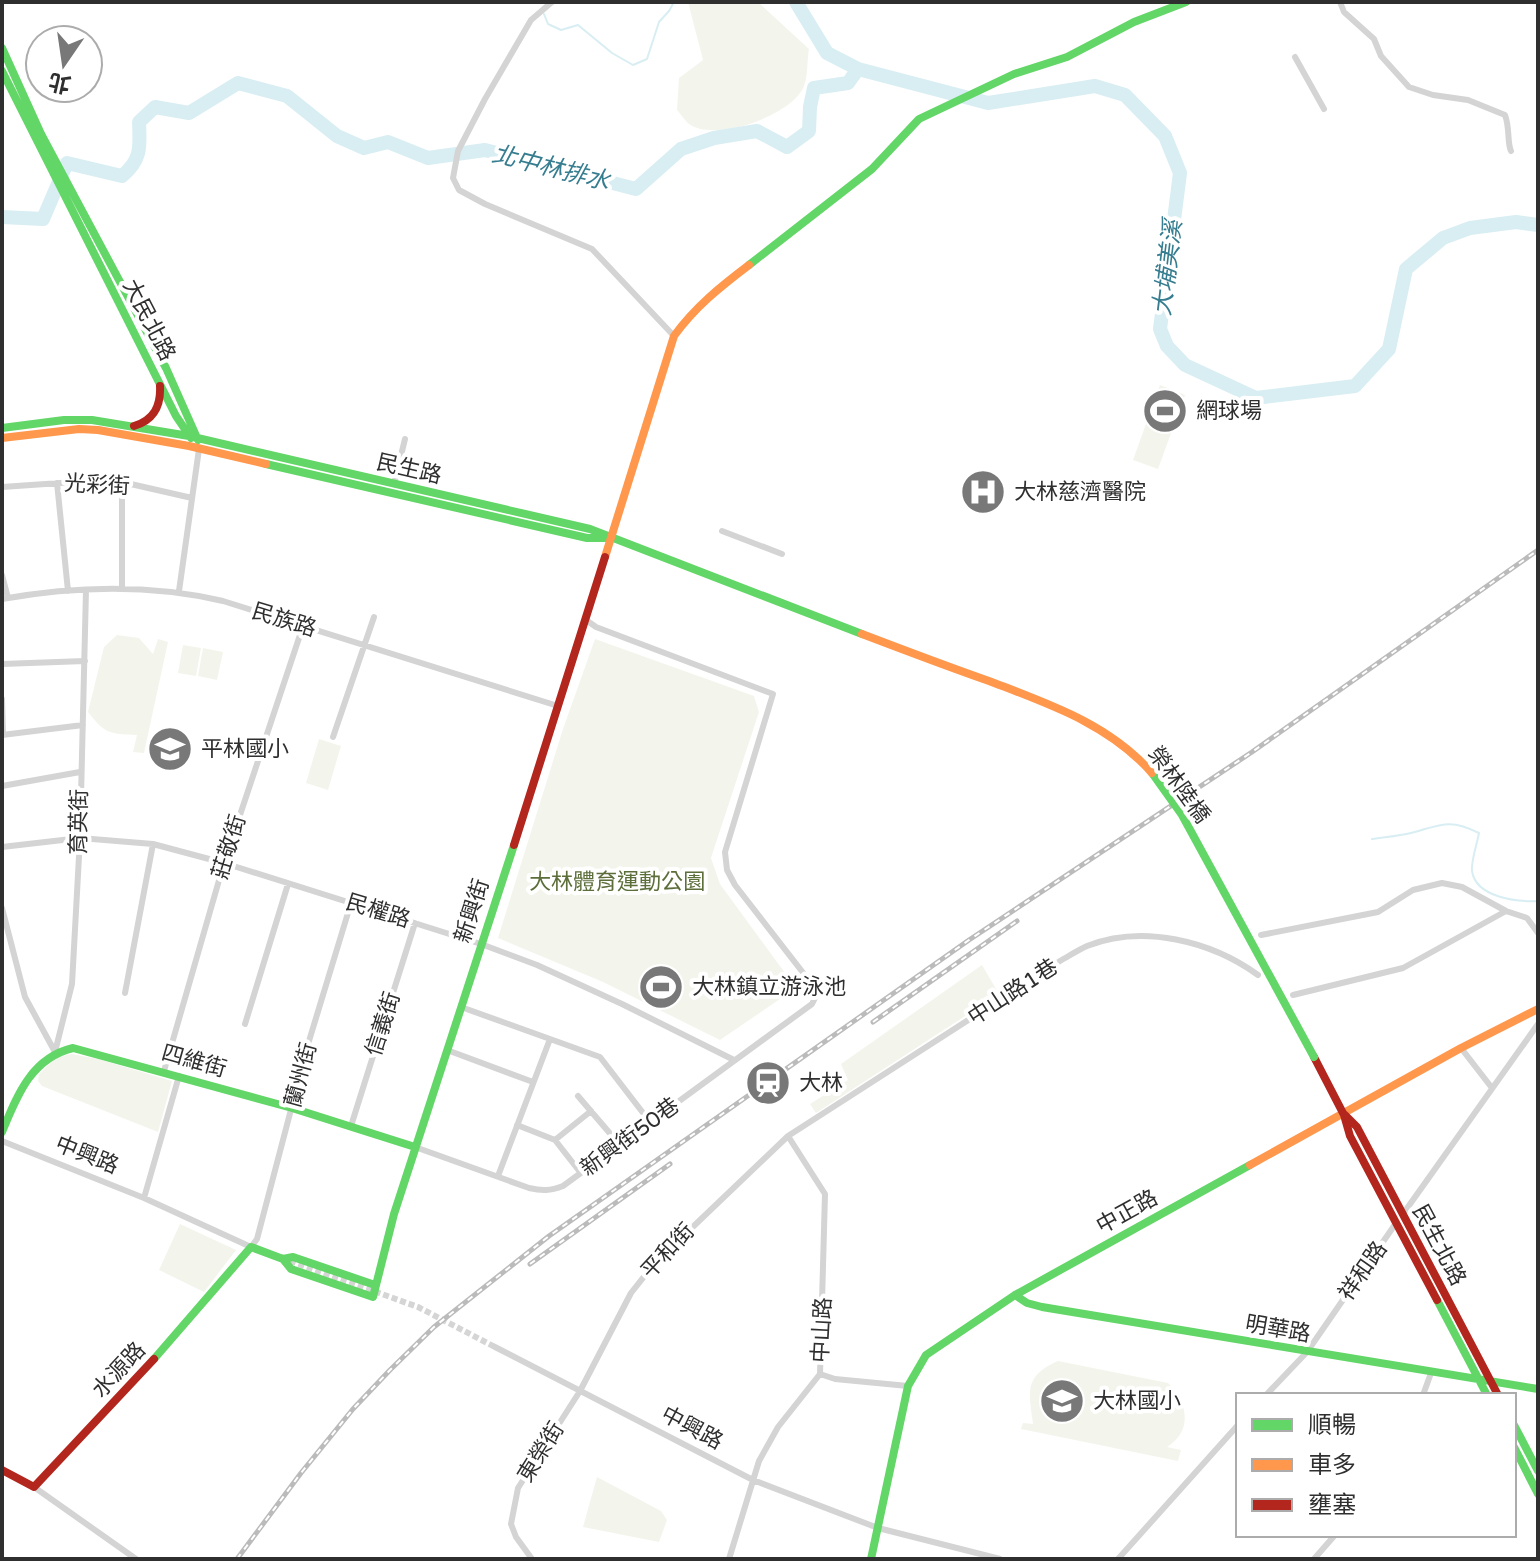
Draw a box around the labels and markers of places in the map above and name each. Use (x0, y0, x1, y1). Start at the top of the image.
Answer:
sports icon: 網球場 (1141, 387, 1189, 435)
place label: 網球場 (1196, 398, 1262, 424)
hospital icon: 大林慈濟醫院 (959, 468, 1007, 516)
place label: 大林慈濟醫院 (1014, 479, 1146, 505)
school or university icon: 平林國小 (146, 725, 194, 773)
place label: 平林國小 (201, 736, 289, 762)
sports icon: 大林鎮立游泳池 (637, 963, 685, 1011)
place label: 大林鎮立游泳池 (692, 974, 846, 1000)
station icon: 大林 (744, 1059, 792, 1107)
place label: 大林 (799, 1070, 843, 1096)
school or university icon: 大林國小 (1038, 1377, 1086, 1425)
place label: 大林國小 (1093, 1388, 1181, 1414)

